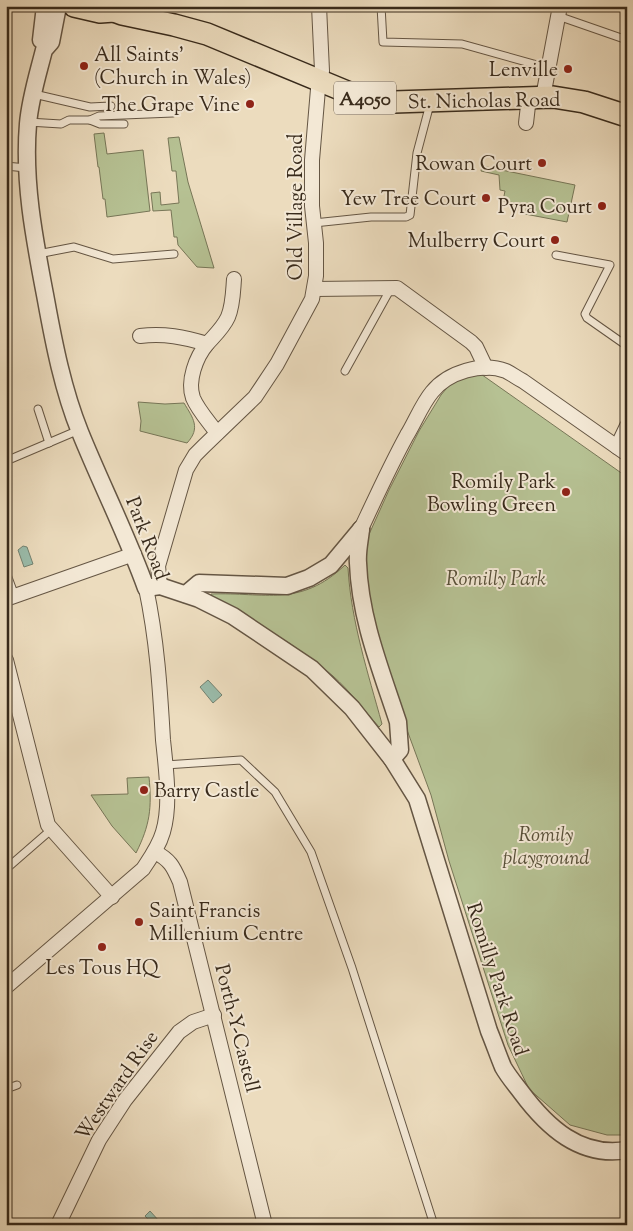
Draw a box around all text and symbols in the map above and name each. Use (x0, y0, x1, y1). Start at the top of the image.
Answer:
place label: All Saints' (Church in Wales) (94, 42, 251, 94)
place label: Lenville (489, 57, 558, 86)
marker: All Saints' (Church in Wales) (78, 60, 90, 72)
marker: Lenville (562, 63, 574, 75)
road number: A4050 (334, 82, 396, 115)
street label: St. Nicholas Road (407, 87, 561, 118)
place label: The Grape Vine (102, 92, 240, 121)
marker: The Grape Vine (244, 98, 256, 110)
street label: Old Village Road (283, 134, 312, 280)
place label: Rowan Court (415, 151, 532, 180)
marker: Rowan Court (536, 157, 548, 169)
place label: Yew Tree Court (340, 186, 476, 215)
marker: Yew Tree Court (480, 192, 492, 204)
place label: Pyra Court (498, 194, 592, 223)
marker: Pyra Court (596, 200, 608, 212)
place label: Mulberry Court (408, 228, 545, 257)
marker: Mulberry Court (549, 234, 561, 246)
place label: Romily Park Bowling Green (427, 469, 556, 521)
marker: Romily Park Bowling Green (560, 486, 572, 498)
street label: Park Road (116, 493, 175, 585)
park label: Romilly Park (446, 566, 546, 595)
place label: Barry Castle (154, 778, 259, 807)
marker: Barry Castle (138, 784, 150, 796)
park label: Romily playground (503, 822, 590, 874)
place label: Saint Francis Millenium Centre (149, 898, 303, 950)
street label: Romilly Park Road (457, 899, 534, 1060)
marker: Saint Francis Millenium Centre (133, 916, 145, 928)
marker: Les Tous HQ (96, 941, 108, 953)
place label: Les Tous HQ (46, 955, 161, 984)
street label: Porth-Y-Castell (206, 961, 266, 1096)
street label: Westward Rise (69, 1025, 167, 1147)

